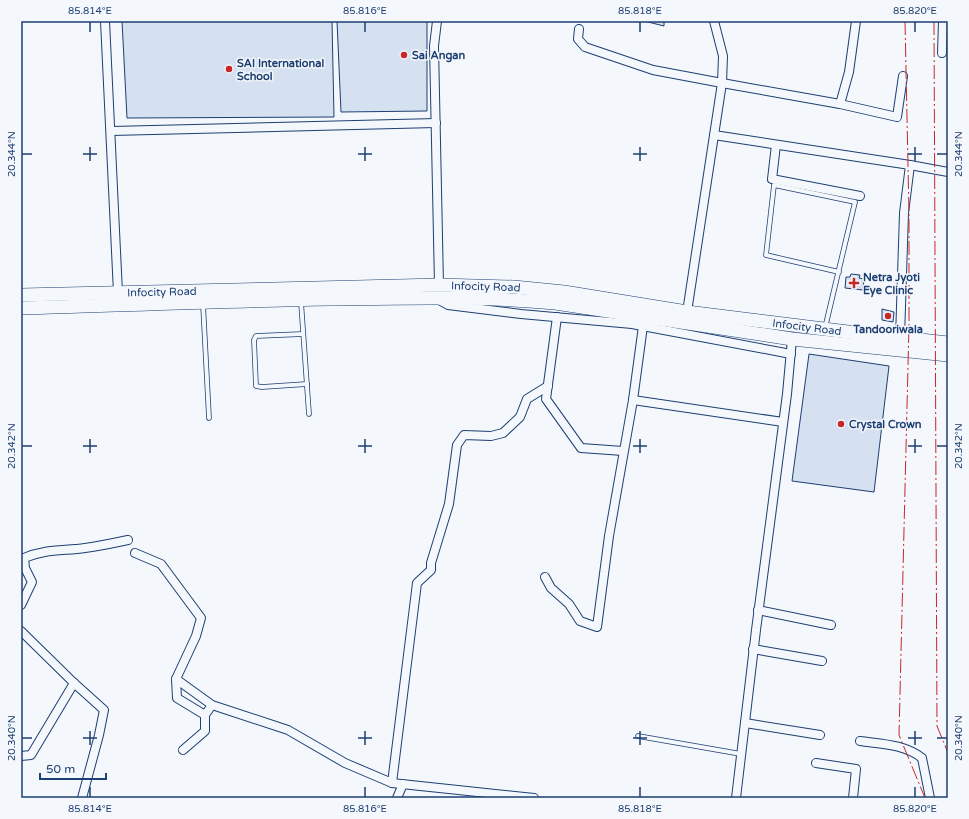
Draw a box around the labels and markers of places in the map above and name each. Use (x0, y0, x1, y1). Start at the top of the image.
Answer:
place label: Sai Angan (412, 49, 466, 63)
marker: Sai Angan (399, 50, 409, 60)
place label: SAI International School (237, 57, 324, 83)
marker: SAI International School (224, 64, 234, 74)
place label: Netra Jyoti Eye Clinic (863, 271, 920, 298)
marker: Netra Jyoti Eye Clinic (848, 277, 860, 289)
marker: Tandooriwala (883, 311, 893, 321)
place label: Tandooriwala (852, 323, 923, 336)
place label: Crystal Crown (849, 418, 922, 432)
marker: Crystal Crown (836, 419, 846, 429)

